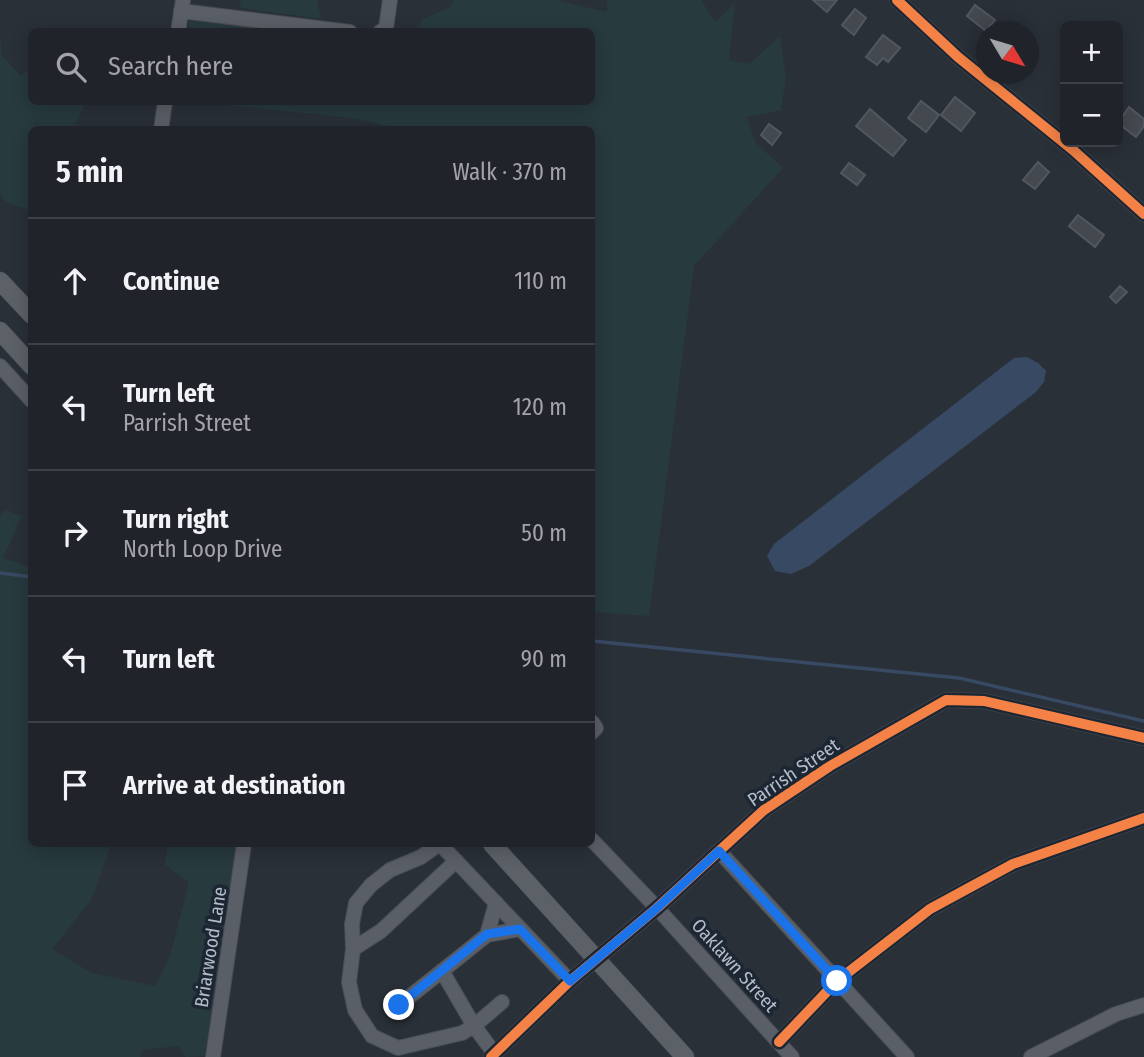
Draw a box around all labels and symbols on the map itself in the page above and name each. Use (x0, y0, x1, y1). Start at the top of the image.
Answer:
north arrow (976, 21, 1039, 84)
street label: Parrish Street (743, 733, 844, 811)
street label: Briarwood Lane (190, 885, 231, 1009)
street label: Oaklawn Street (687, 914, 783, 1017)
route start (821, 965, 852, 996)
route end (383, 989, 414, 1020)

